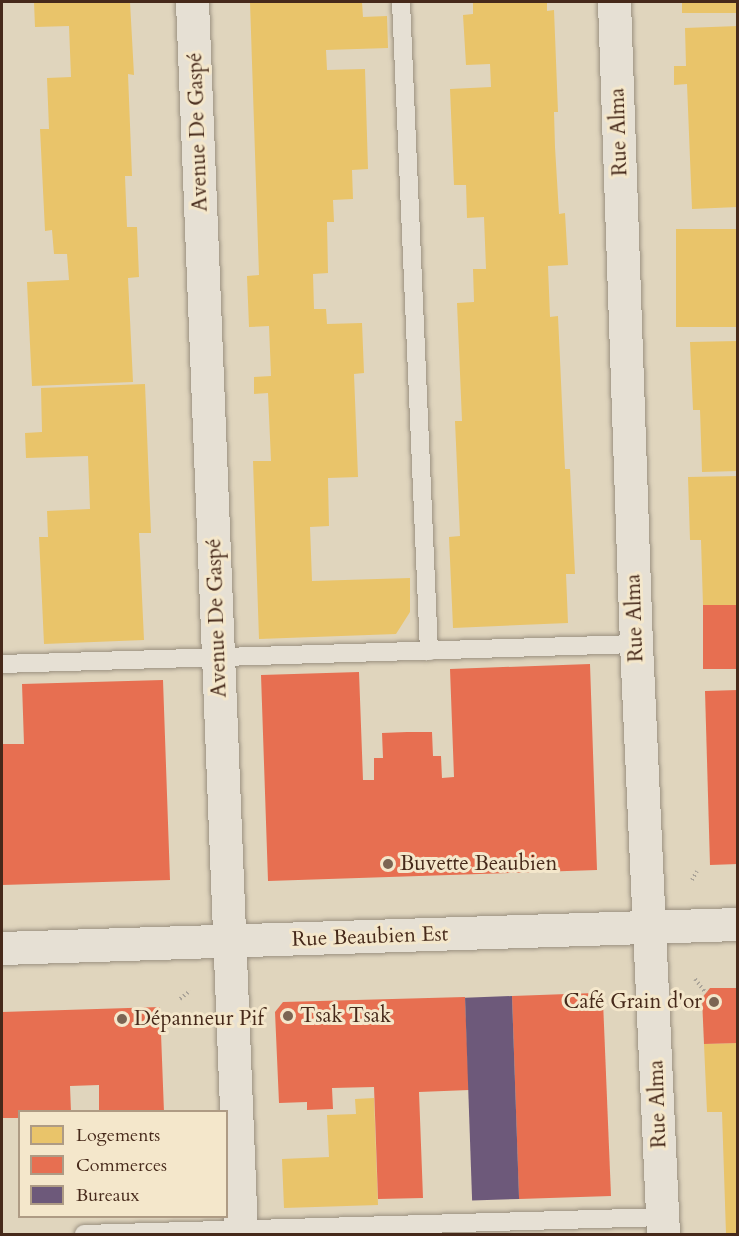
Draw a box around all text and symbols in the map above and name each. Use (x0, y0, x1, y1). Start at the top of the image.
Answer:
street label: Avenue De Gaspé (183, 52, 213, 212)
street label: Rue Alma (605, 87, 633, 177)
street label: Avenue De Gaspé (202, 538, 232, 698)
street label: Rue Alma (621, 573, 649, 663)
place label: Buvette Beaubien (400, 851, 557, 877)
marker: Buvette Beaubien (381, 857, 395, 871)
street label: Rue Beaubien Est (291, 922, 449, 952)
place label: Café Grain d'or (564, 989, 702, 1015)
marker: Café Grain d'or (707, 995, 721, 1009)
place label: Tsak Tsak (300, 1003, 391, 1029)
place label: Dépanneur Pif (134, 1006, 264, 1032)
marker: Tsak Tsak (281, 1009, 295, 1023)
marker: Dépanneur Pif (115, 1012, 129, 1026)
street label: Rue Alma (644, 1059, 672, 1149)
legend (18, 1110, 228, 1218)
text: Logements (76, 1123, 160, 1148)
text: Commerces (76, 1153, 167, 1178)
text: Bureaux (76, 1183, 139, 1208)

